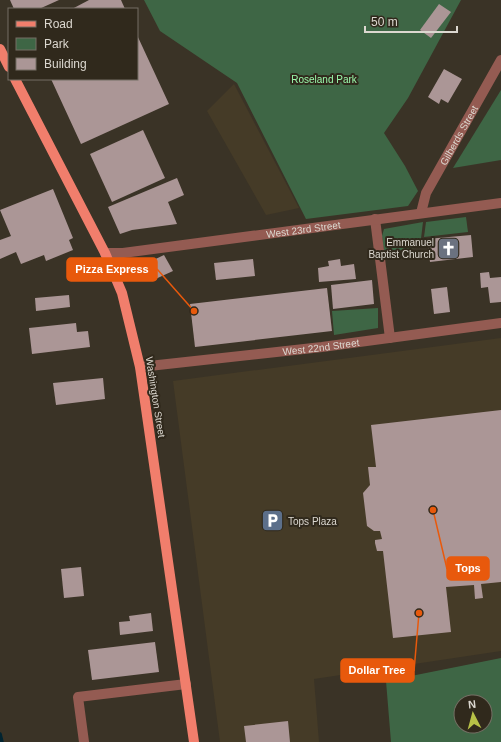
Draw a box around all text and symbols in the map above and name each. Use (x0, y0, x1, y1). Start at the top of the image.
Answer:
legend (8, 8, 138, 80)
scale bar (365, 8, 457, 34)
text: 50 m (371, 15, 398, 29)
text: Road (44, 17, 73, 31)
text: Park (44, 37, 70, 51)
text: Building (44, 57, 87, 71)
park label: Roseland Park (291, 74, 358, 85)
street label: Gilberds Street (438, 103, 480, 167)
street label: West 23rd Street (266, 219, 342, 240)
church icon: Emmanuel Baptist Church (436, 235, 462, 261)
place label: Emmanuel Baptist Church (368, 237, 434, 260)
callout: Pizza Express (67, 258, 157, 281)
text: Pizza Express (75, 263, 149, 275)
street label: West 22nd Street (282, 337, 360, 357)
street label: Washington Street (144, 356, 167, 439)
parking icon: Tops Plaza (260, 508, 286, 534)
place label: Tops Plaza (288, 516, 337, 527)
callout: Tops (447, 557, 489, 580)
text: Tops (455, 562, 481, 574)
callout: Dollar Tree (341, 659, 414, 682)
text: Dollar Tree (349, 664, 405, 676)
north arrow (453, 694, 493, 734)
text: N (467, 698, 477, 710)

